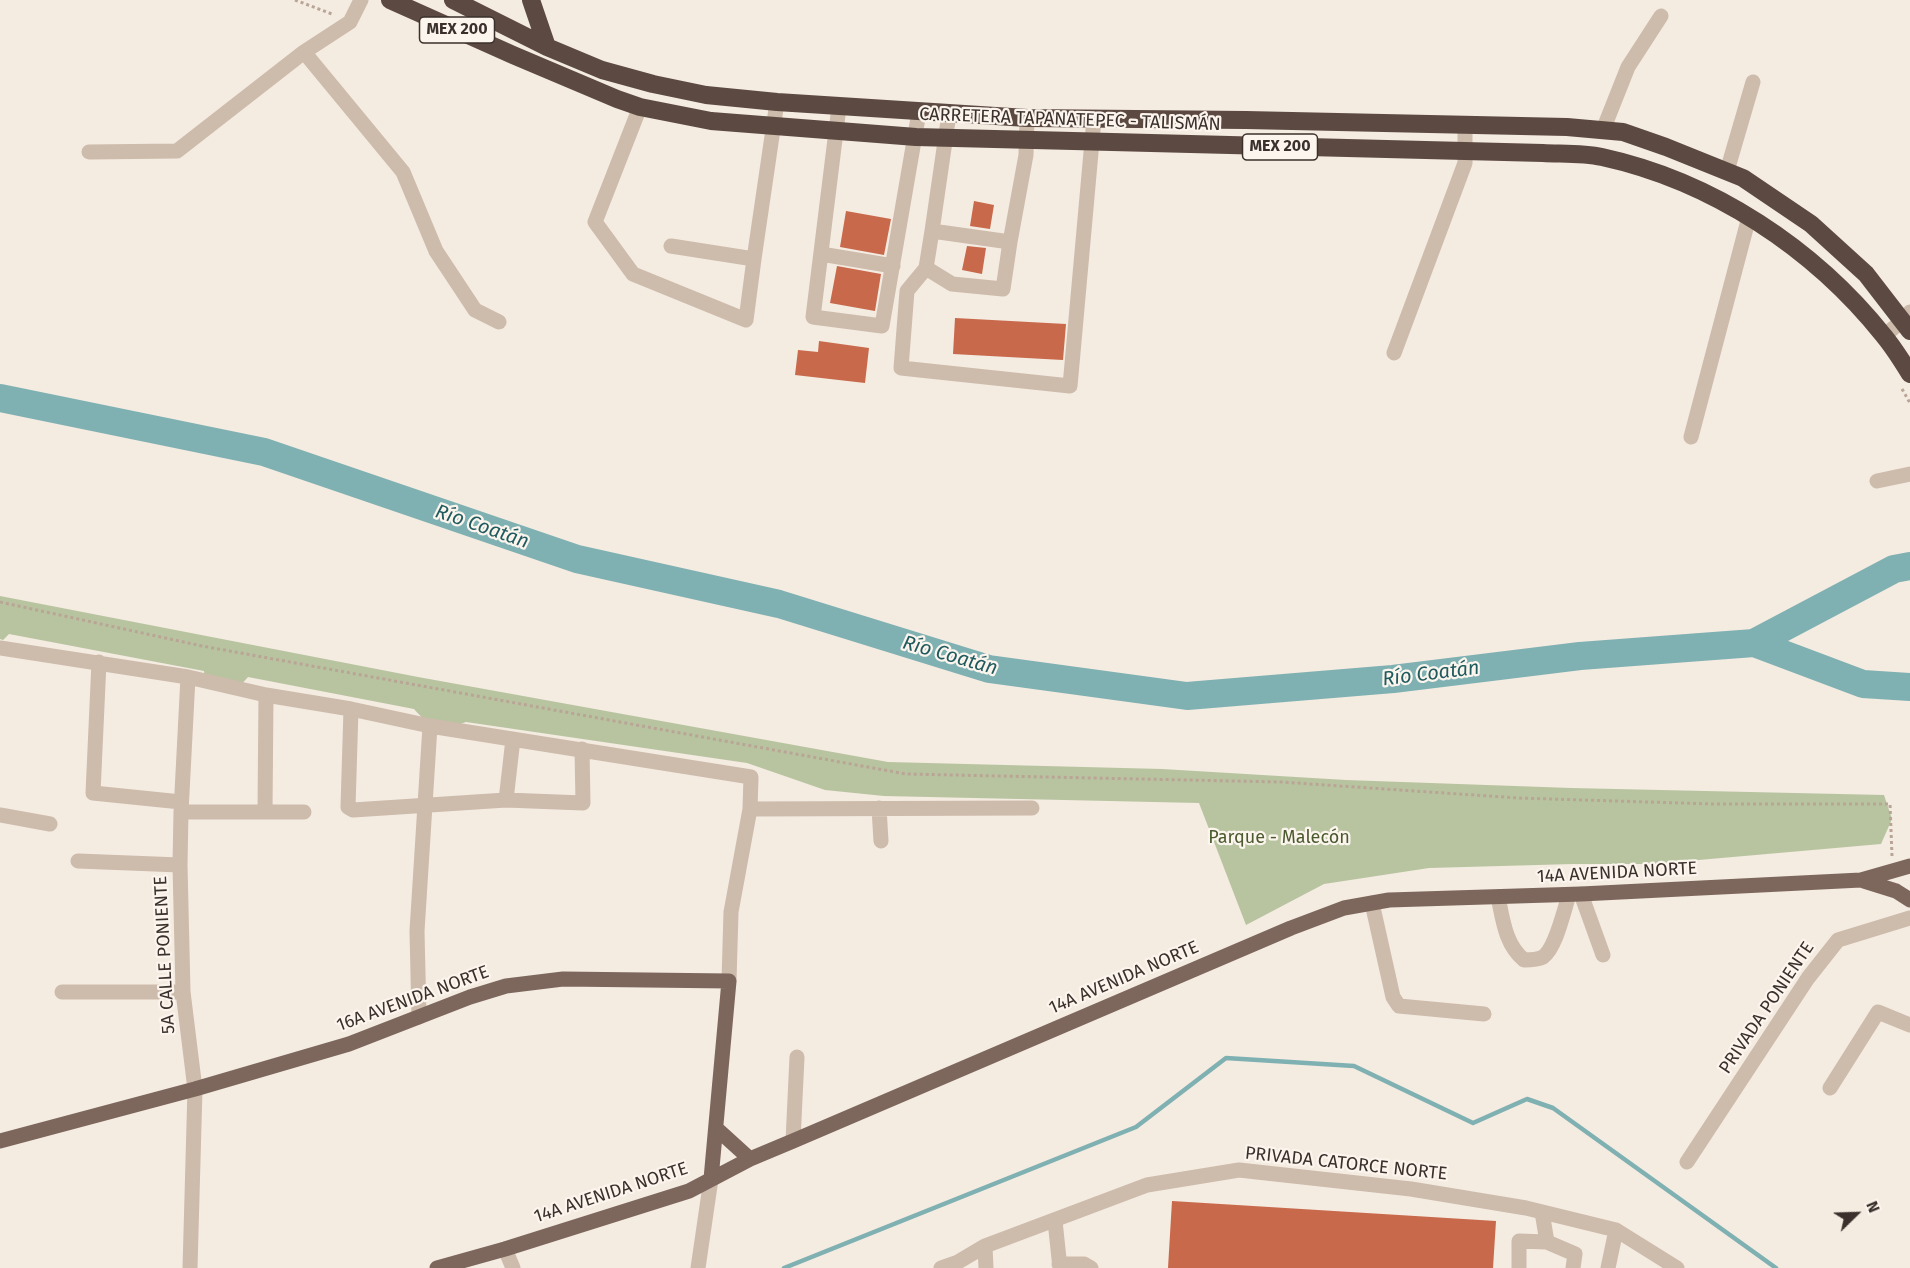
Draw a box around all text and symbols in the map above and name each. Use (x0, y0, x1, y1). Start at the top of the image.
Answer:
road number: MEX 200 (420, 17, 494, 43)
street label: CARRETERA TAPANATEPEC - TALISMÁN (919, 104, 1221, 136)
road number: MEX 200 (1242, 134, 1318, 160)
water label: Río Coatán (432, 500, 532, 554)
water label: Río Coatán (900, 631, 1000, 681)
water label: Río Coatán (1381, 656, 1481, 692)
park label: Parque - Malecón (1208, 827, 1350, 849)
street label: 14A AVENIDA NORTE (1536, 858, 1698, 888)
street label: 5A CALLE PONIENTE (150, 875, 180, 1035)
street label: 14A AVENIDA NORTE (1046, 937, 1202, 1019)
street label: PRIVADA PONIENTE (1715, 938, 1819, 1078)
street label: 16A AVENIDA NORTE (334, 961, 492, 1037)
street label: PRIVADA CATORCE NORTE (1244, 1143, 1448, 1185)
street label: 14A AVENIDA NORTE (531, 1158, 691, 1228)
north arrow (1826, 1184, 1886, 1244)
text: N (1862, 1198, 1884, 1215)

